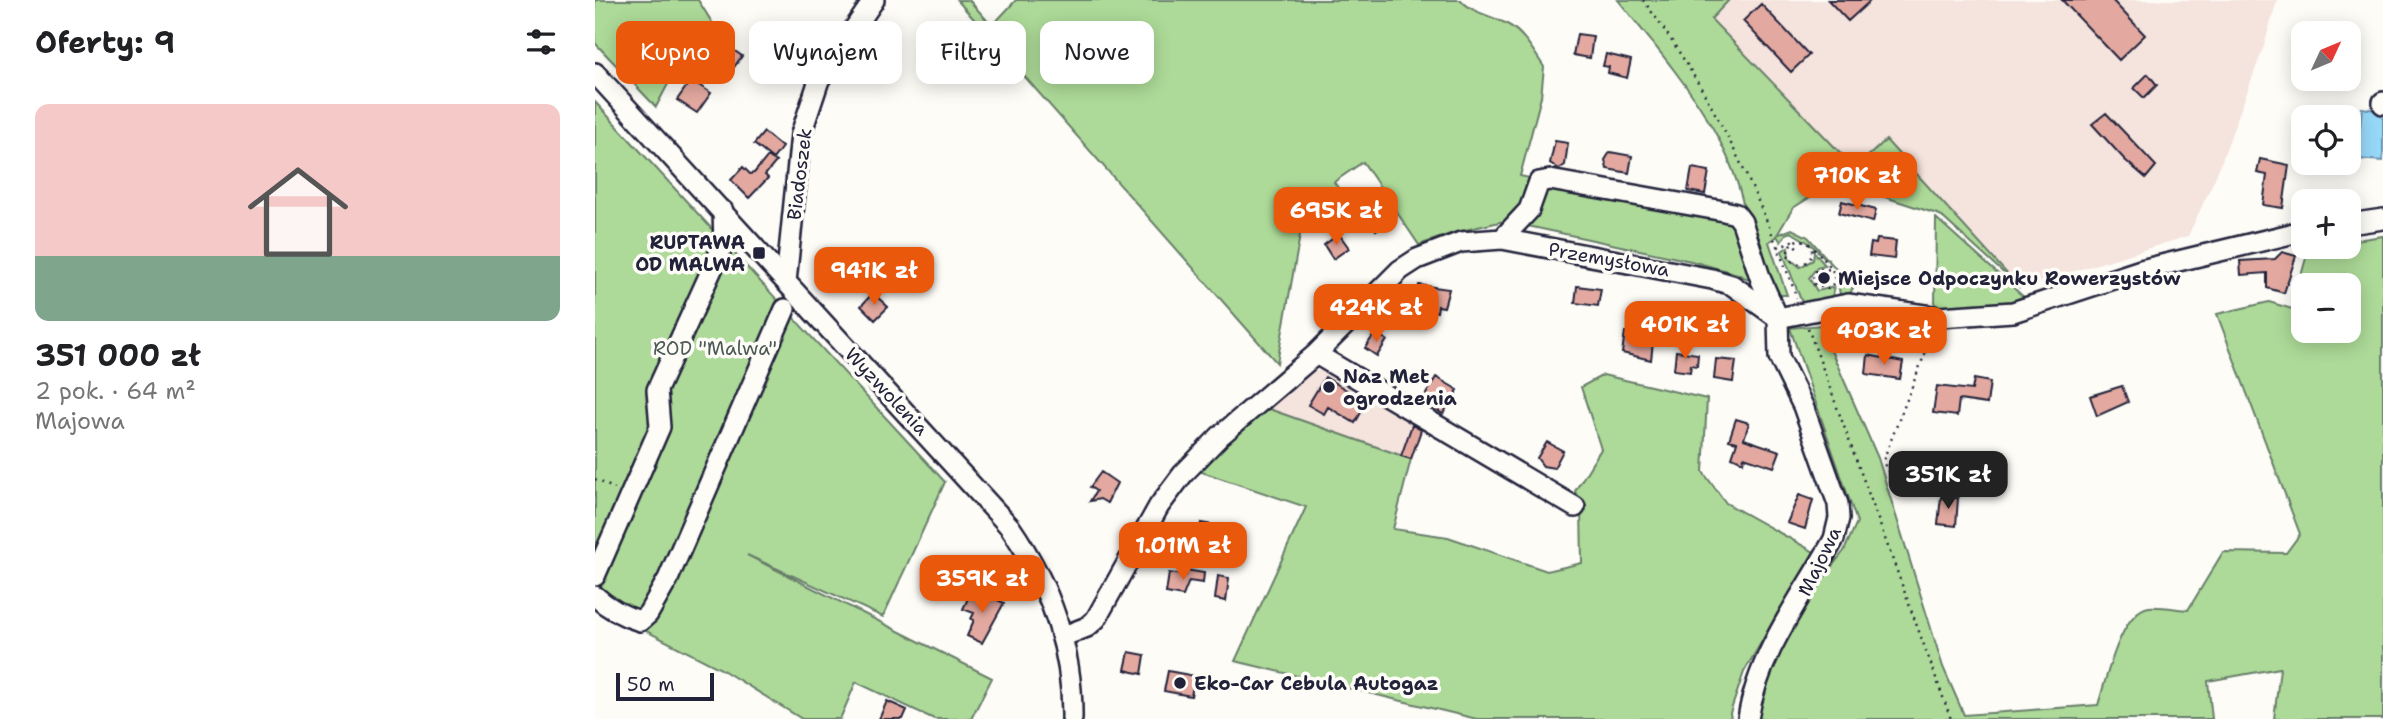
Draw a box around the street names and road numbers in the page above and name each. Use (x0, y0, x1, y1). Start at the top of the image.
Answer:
street label: Biadoszek (781, 127, 818, 221)
street label: Przemysłowa (1547, 237, 1671, 282)
street label: Wyzwolenia (839, 342, 934, 441)
street label: Majowa (1792, 522, 1847, 600)

